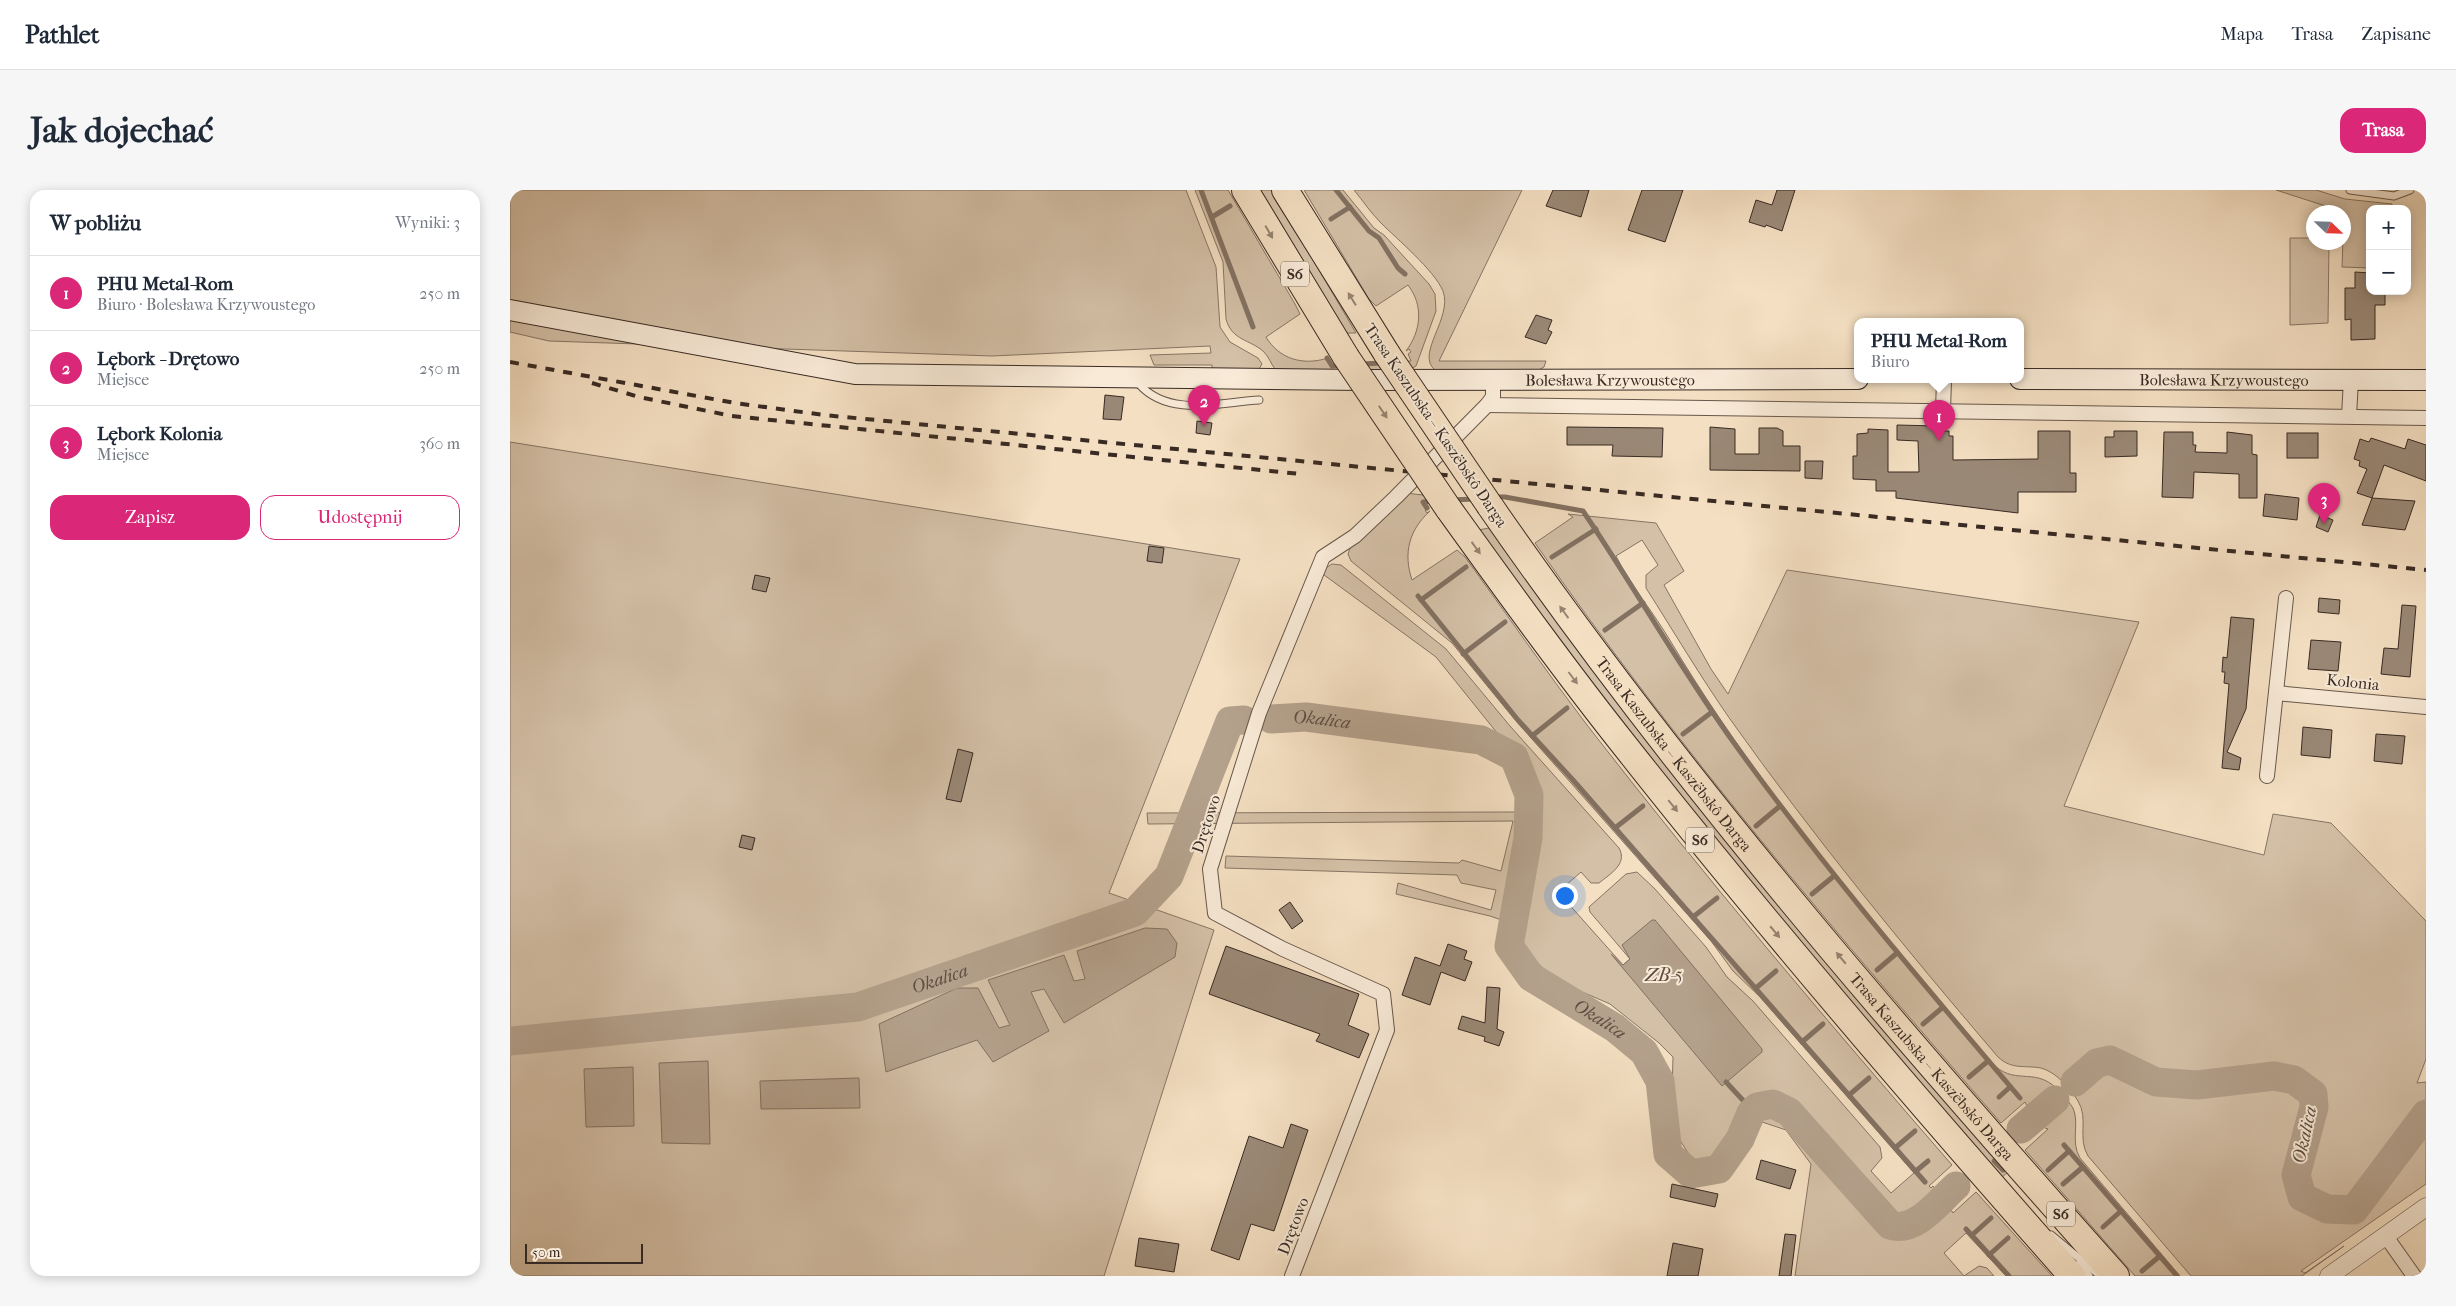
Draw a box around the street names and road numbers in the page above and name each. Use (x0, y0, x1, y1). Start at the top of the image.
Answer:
road number: S6 (1281, 262, 1309, 286)
street label: Trasa Kaszubska – Kaszëbskô Darga (1361, 319, 1512, 531)
street label: Bolesława Krzywoustego (1525, 370, 1695, 389)
street label: Bolesława Krzywoustego (2139, 370, 2309, 389)
street label: Trasa Kaszubska – Kaszëbskô Darga (1592, 653, 1757, 856)
street label: Kolonia (2326, 670, 2381, 694)
street label: Drętowo (1188, 793, 1224, 855)
road number: S6 (1686, 828, 1714, 852)
street label: Trasa Kaszubska – Kaszëbskô Darga (1846, 968, 2019, 1164)
street label: Drętowo (1273, 1195, 1313, 1257)
road number: S6 (2047, 1202, 2075, 1226)

